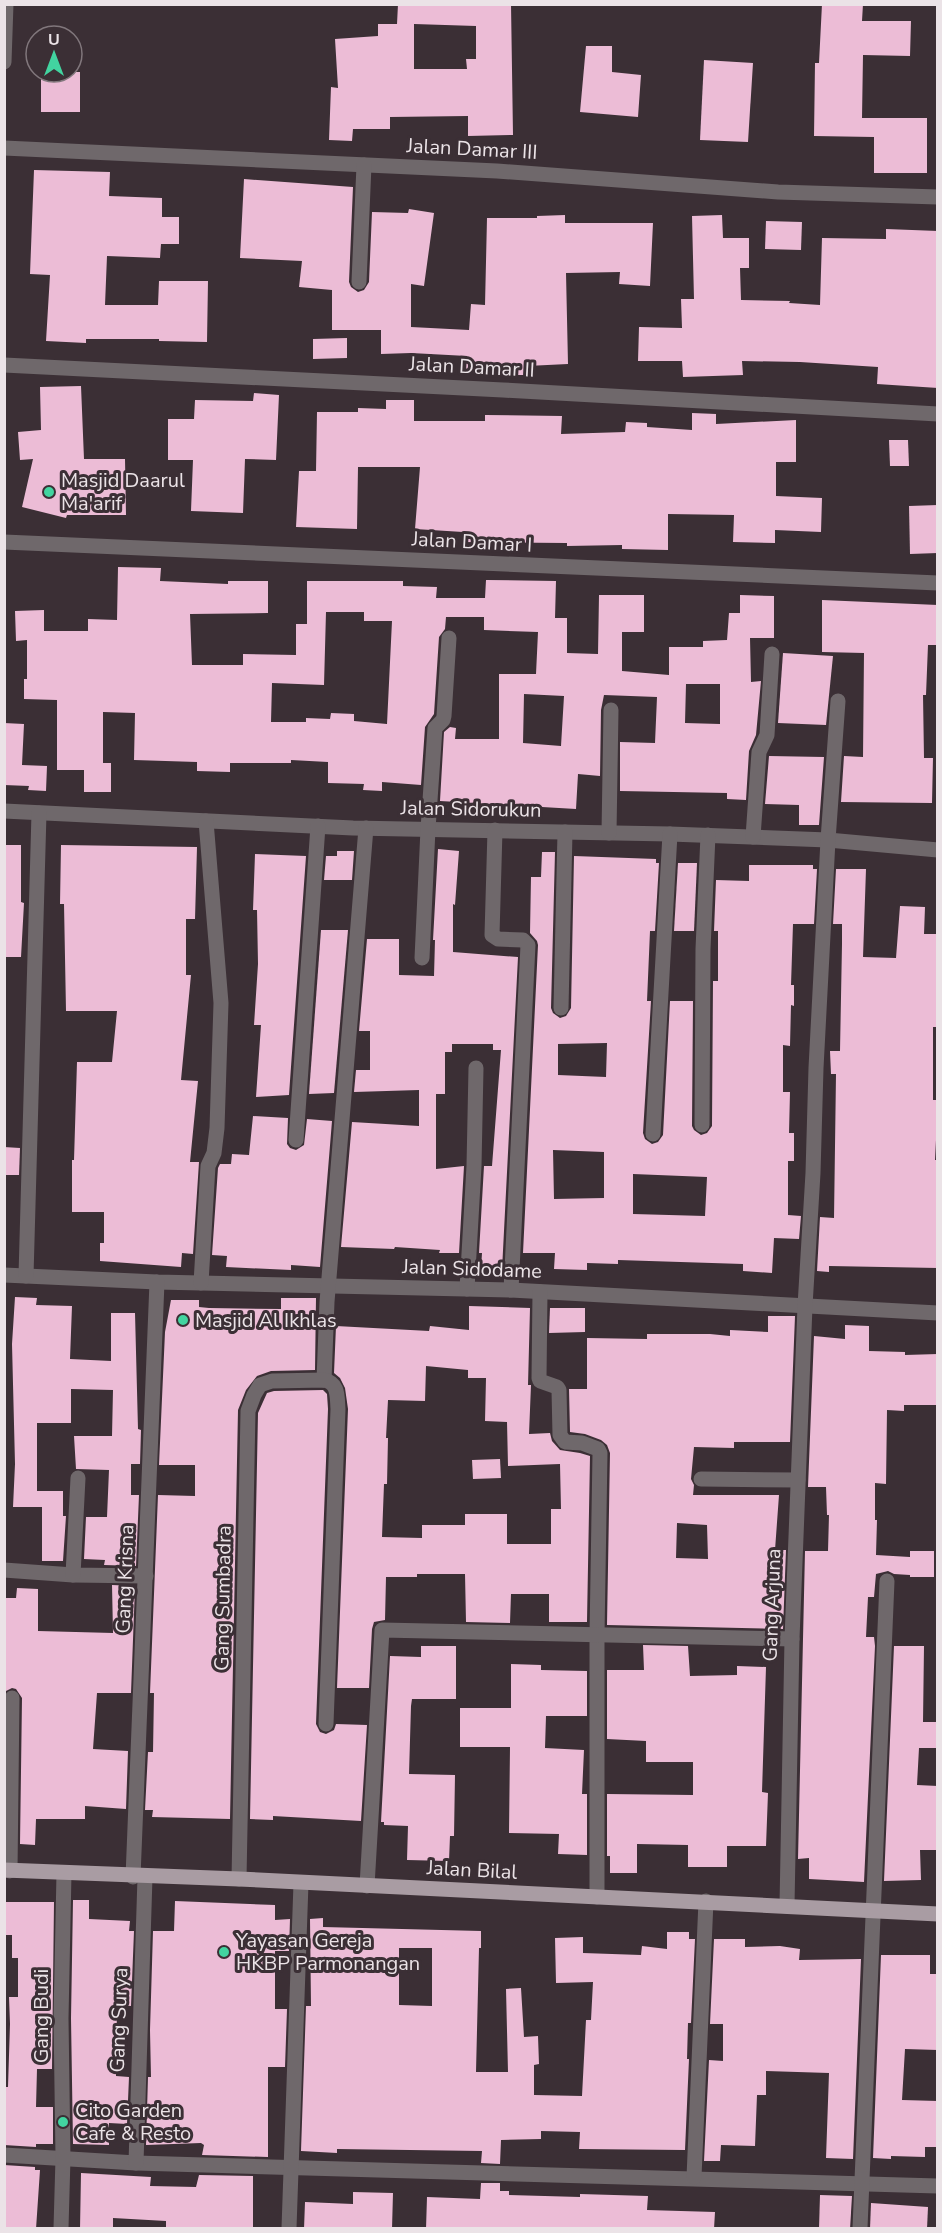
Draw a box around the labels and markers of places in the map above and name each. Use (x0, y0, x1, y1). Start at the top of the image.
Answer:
place label: Masjid Daarul Ma'arif (61, 467, 185, 517)
marker: Masjid Daarul Ma'arif (42, 485, 56, 499)
place label: Masjid Al Ikhlas (195, 1307, 337, 1334)
marker: Masjid Al Ikhlas (176, 1313, 190, 1327)
place label: Yayasan Gereja HKBP Parmonangan (235, 1927, 420, 1977)
marker: Yayasan Gereja HKBP Parmonangan (217, 1945, 231, 1959)
place label: Cito Garden Cafe & Resto (75, 2097, 191, 2147)
marker: Cito Garden Cafe & Resto (56, 2115, 70, 2129)

